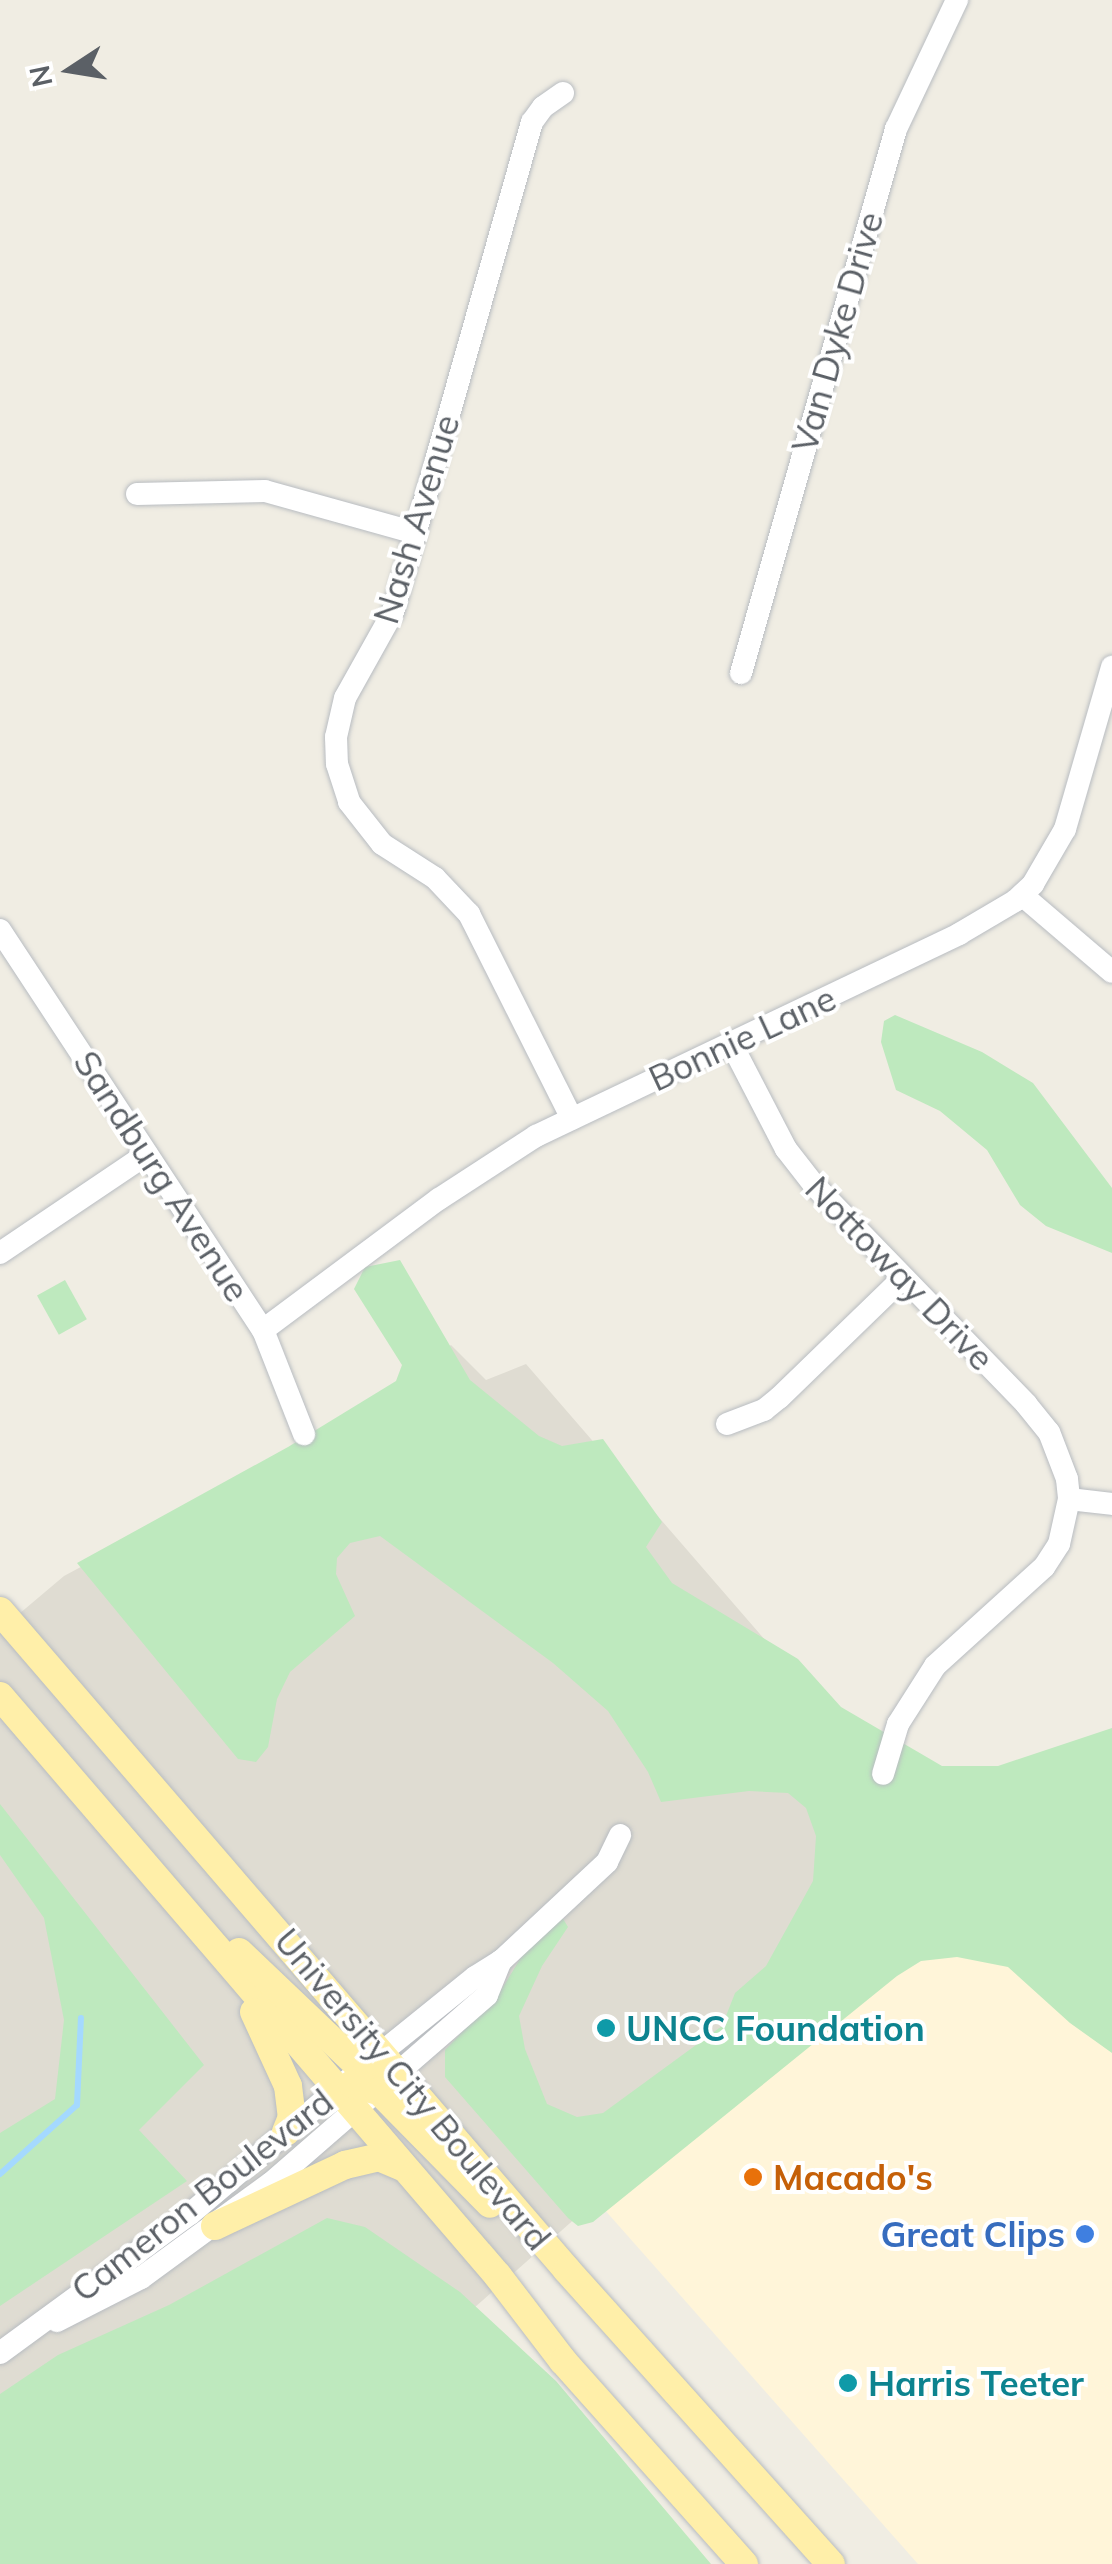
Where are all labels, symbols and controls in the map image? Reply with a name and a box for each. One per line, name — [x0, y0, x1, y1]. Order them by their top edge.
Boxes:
north arrow — [20, 20, 120, 120]
text: N — [21, 62, 59, 90]
street label: Van Dyke Drive — [783, 207, 891, 457]
street label: Nash Avenue — [364, 410, 468, 628]
street label: Bonnie Lane — [642, 977, 842, 1099]
street label: Sandburg Avenue — [65, 1043, 259, 1309]
street label: Nottoway Drive — [797, 1168, 1003, 1378]
street label: University City Boulevard — [266, 1920, 560, 2258]
place label: UNCC Foundation — [626, 2007, 925, 2049]
marker: UNCC Foundation — [595, 2017, 617, 2039]
street label: Cameron Boulevard — [63, 2080, 341, 2310]
place label: Macado's — [773, 2156, 933, 2198]
marker: Macado's — [742, 2166, 764, 2188]
place label: Great Clips — [880, 2213, 1065, 2255]
marker: Great Clips — [1074, 2223, 1096, 2245]
place label: Harris Teeter — [868, 2362, 1084, 2404]
marker: Harris Teeter — [837, 2372, 859, 2394]

